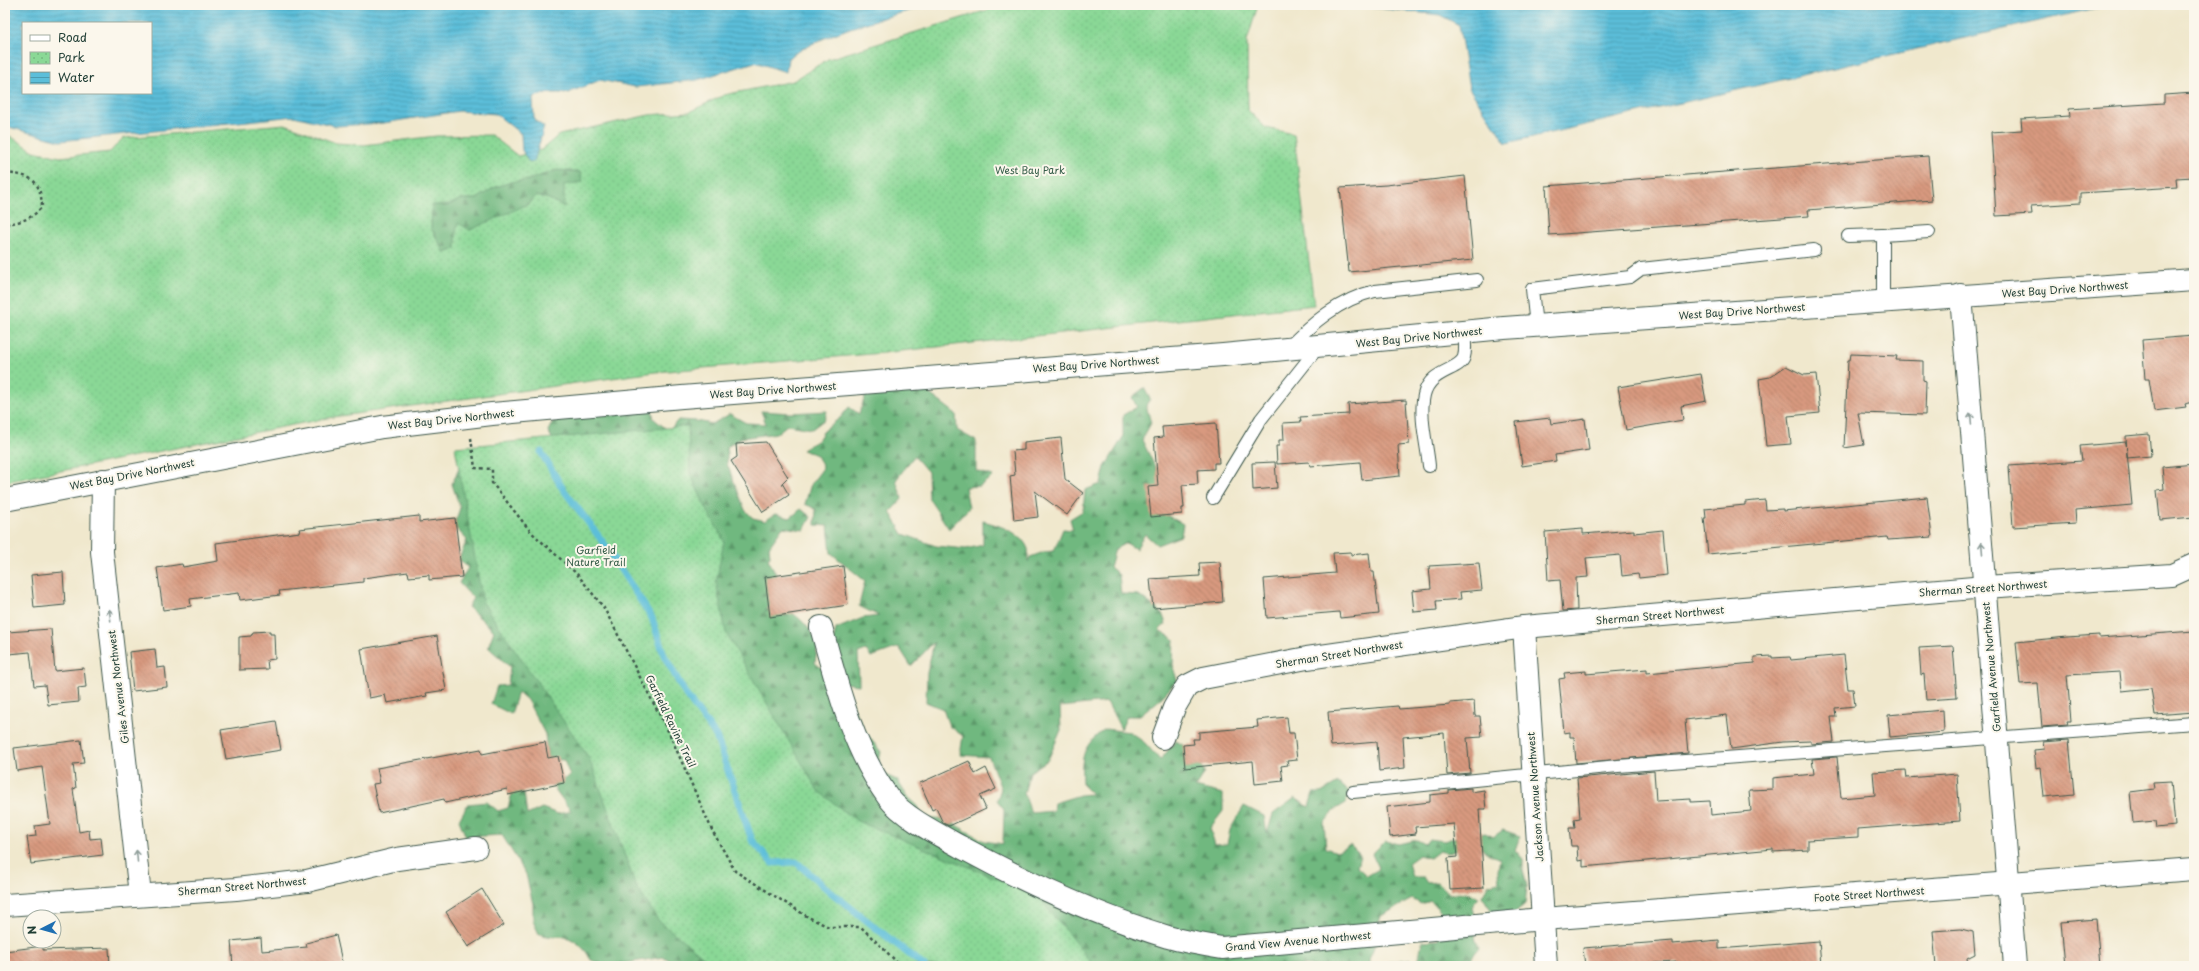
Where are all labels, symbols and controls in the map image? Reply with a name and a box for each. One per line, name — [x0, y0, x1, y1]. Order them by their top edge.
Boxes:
legend — [22, 22, 152, 94]
text: Road — [58, 28, 87, 46]
text: Park — [58, 48, 85, 66]
text: Water — [58, 68, 95, 86]
park label: West Bay Park — [995, 162, 1065, 177]
street label: West Bay Drive Northwest — [2001, 277, 2129, 300]
street label: West Bay Drive Northwest — [1678, 299, 1806, 322]
street label: West Bay Drive Northwest — [1355, 322, 1483, 351]
street label: West Bay Drive Northwest — [1032, 352, 1160, 375]
street label: West Bay Drive Northwest — [709, 378, 837, 401]
street label: West Bay Drive Northwest — [387, 404, 515, 433]
one-way arrow — [1968, 413, 1975, 426]
street label: West Bay Drive Northwest — [68, 454, 196, 493]
park label: Garfield Nature Trail — [566, 542, 626, 569]
one-way arrow — [1978, 542, 1985, 555]
street label: Sherman Street Northwest — [1918, 576, 2048, 599]
street label: Sherman Street Northwest — [1595, 601, 1725, 628]
street label: Garfield Avenue Northwest — [1977, 602, 2004, 733]
one-way arrow — [106, 609, 114, 622]
street label: Giles Avenue Northwest — [103, 629, 132, 745]
street label: Sherman Street Northwest — [1274, 636, 1404, 671]
street label: Garfield Ravine Trail — [643, 672, 700, 770]
street label: Jackson Avenue Northwest — [1522, 732, 1547, 862]
one-way arrow — [133, 850, 141, 863]
street label: Sherman Street Northwest — [177, 872, 307, 899]
street label: Foote Street Northwest — [1813, 882, 1925, 905]
north arrow — [22, 909, 62, 949]
text: N — [23, 925, 40, 935]
street label: Grand View Avenue Northwest — [1224, 927, 1371, 954]

